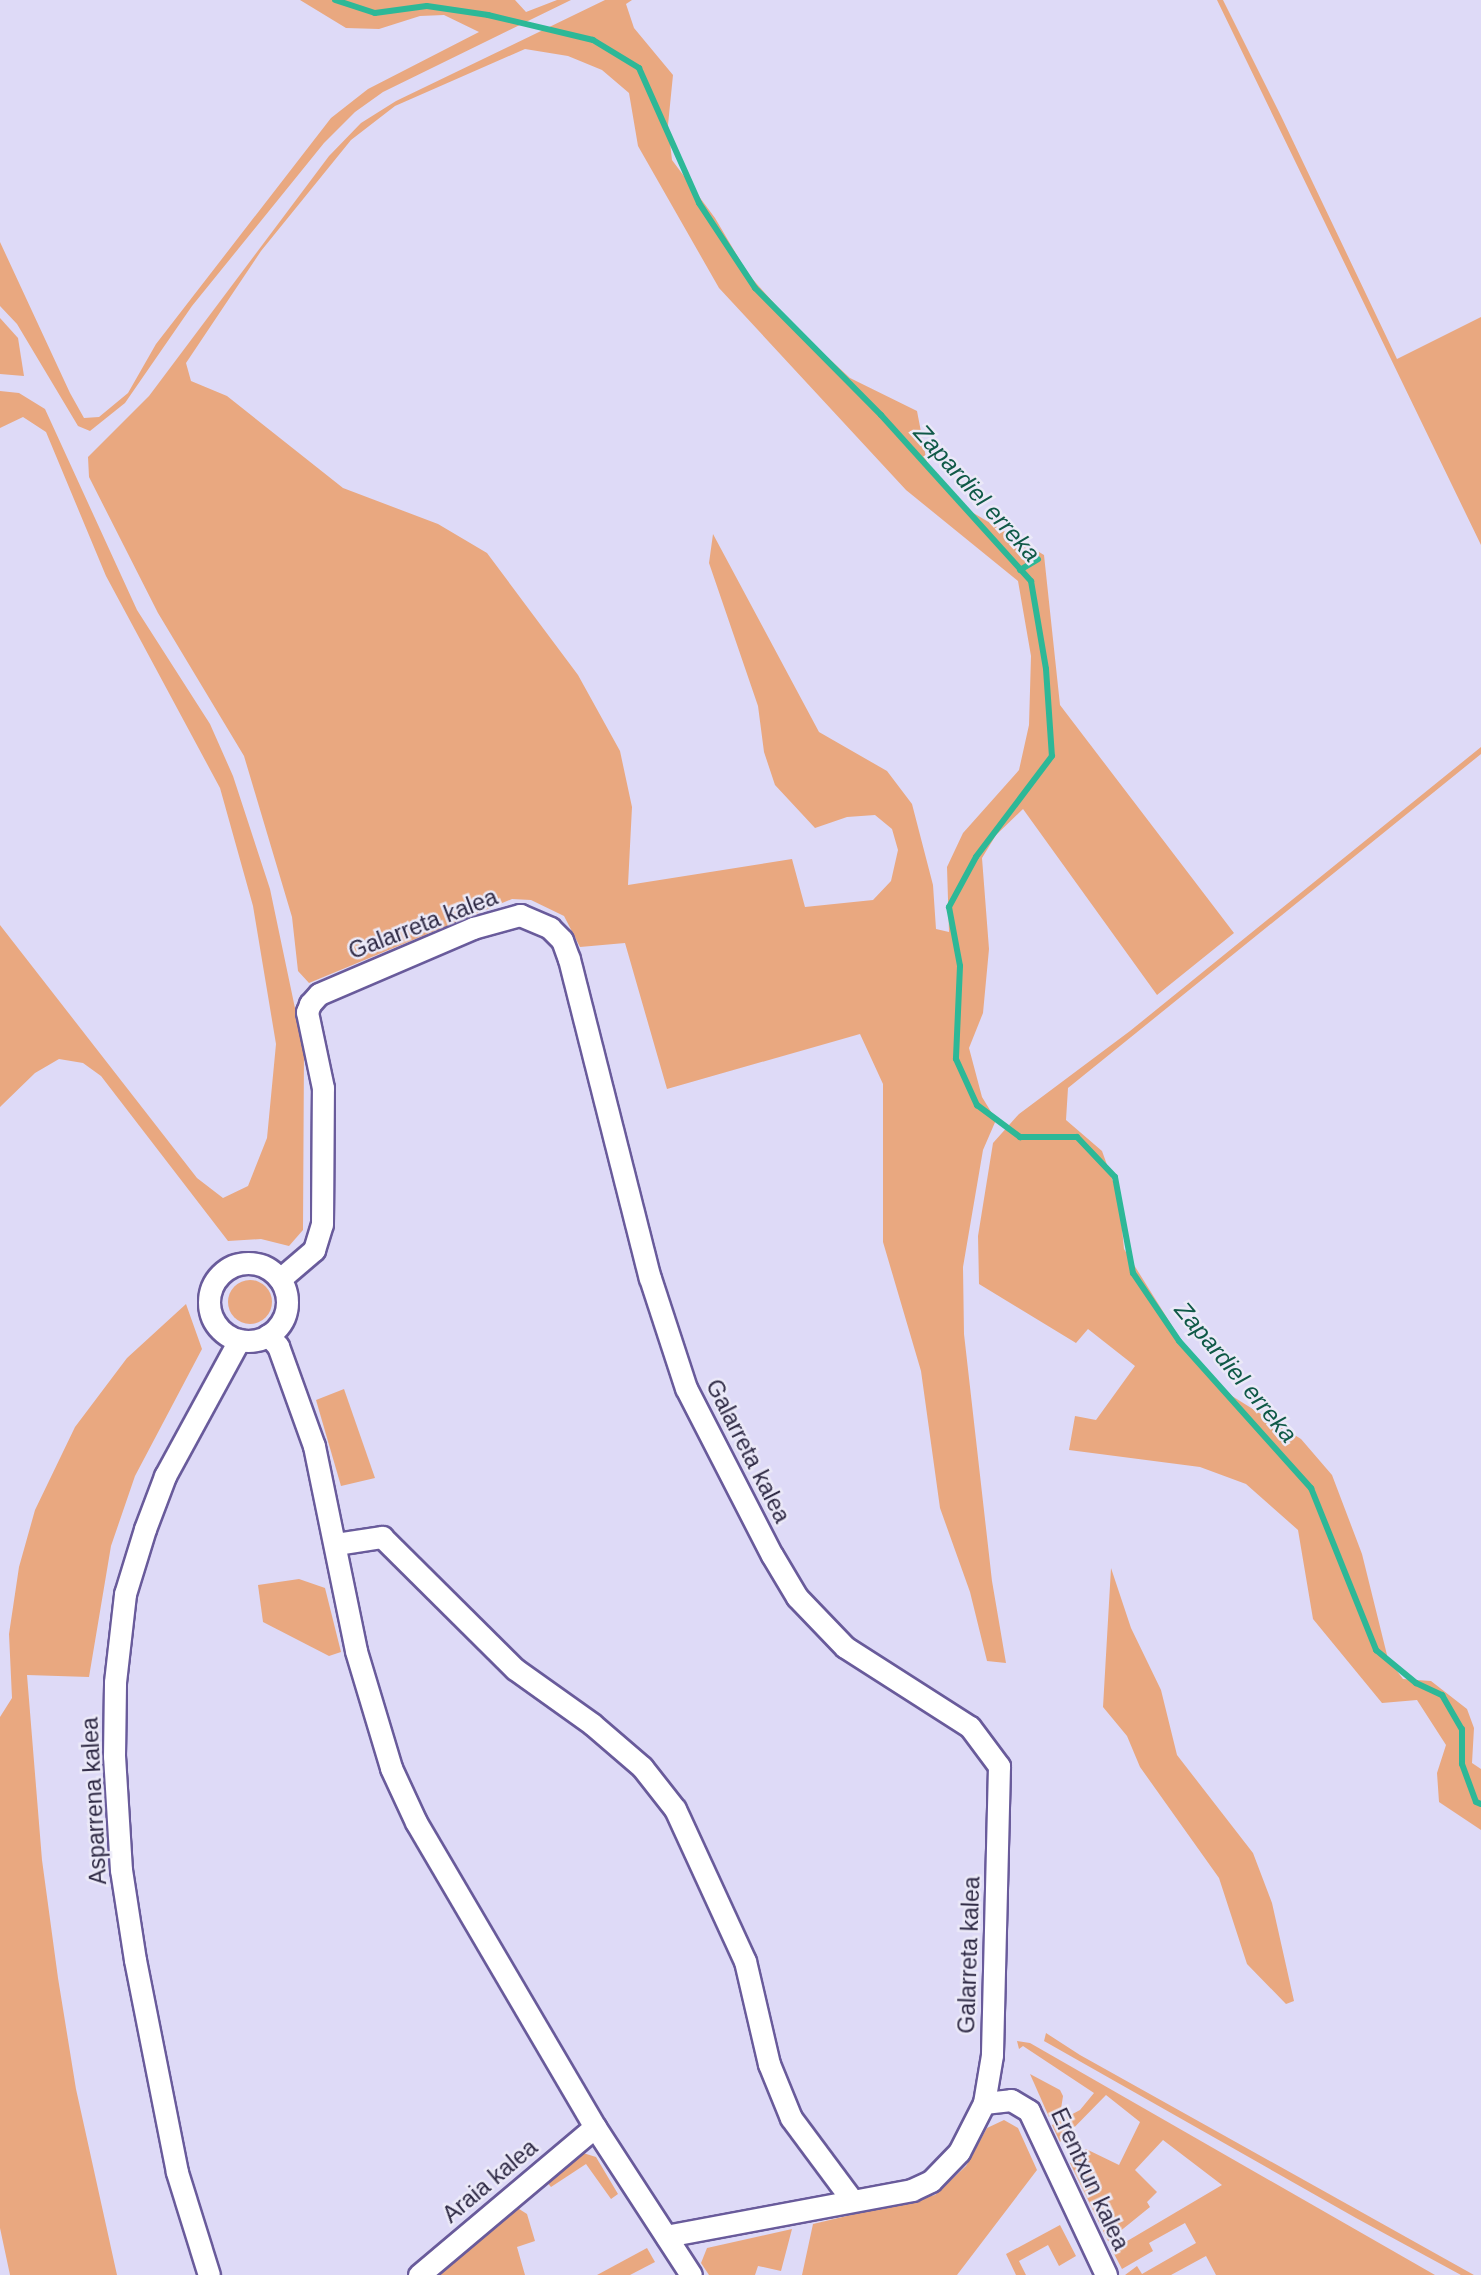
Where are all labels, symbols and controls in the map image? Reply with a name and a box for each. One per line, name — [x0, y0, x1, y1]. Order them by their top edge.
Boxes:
water label: Zapardiel erreka — [908, 418, 1046, 568]
street label: Galarreta kalea — [345, 883, 501, 965]
water label: Zapardiel erreka — [1169, 1296, 1303, 1448]
street label: Galarreta kalea — [700, 1375, 796, 1527]
street label: Asparrena kalea — [76, 1717, 112, 1885]
street label: Galarreta kalea — [952, 1876, 986, 2034]
street label: Erentxun kalea — [1045, 2104, 1135, 2254]
street label: Araia kalea — [437, 2133, 543, 2229]

